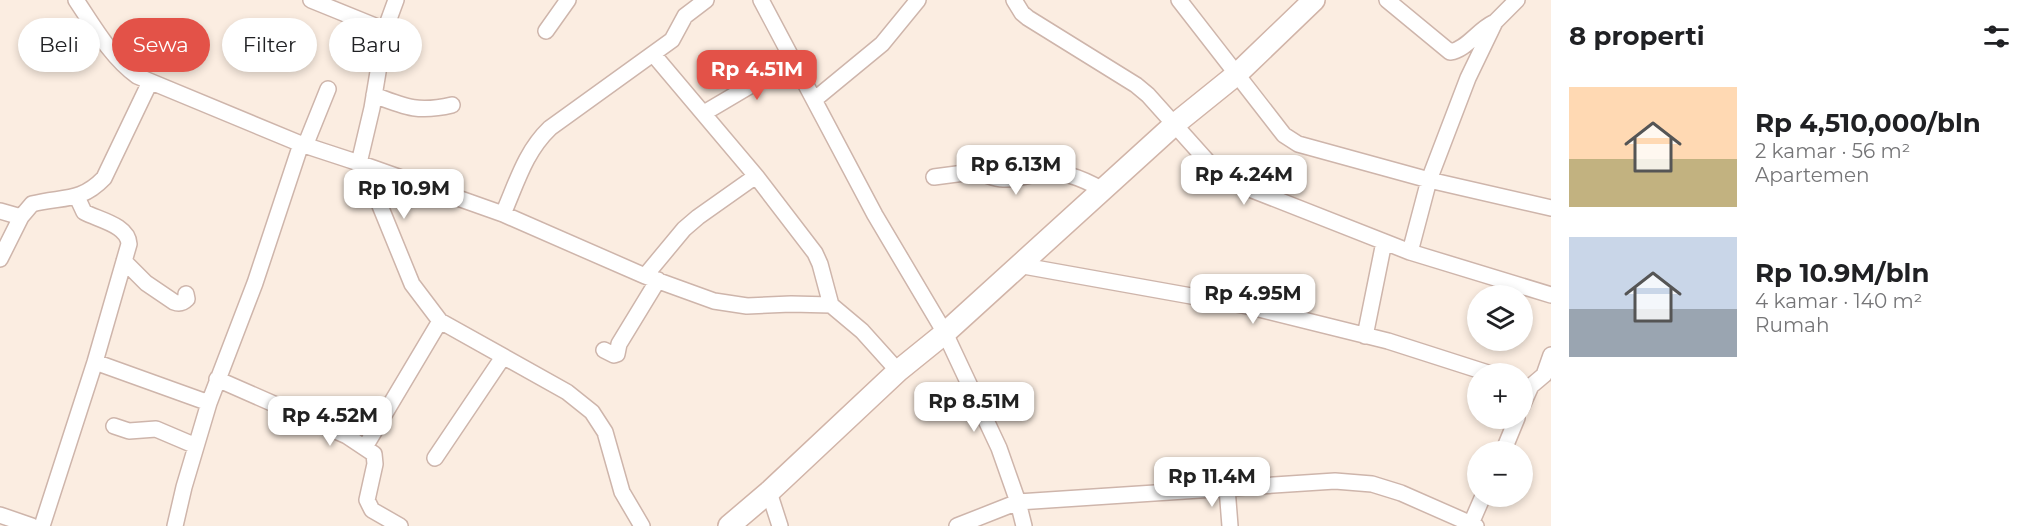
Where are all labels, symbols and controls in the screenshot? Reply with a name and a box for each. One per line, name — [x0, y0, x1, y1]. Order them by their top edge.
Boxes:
chip: Beli — [18, 18, 100, 72]
chip: Sewa — [112, 18, 210, 72]
chip: Filter — [222, 18, 317, 72]
chip: Baru — [329, 18, 422, 72]
text: 8 properti — [1569, 20, 1705, 52]
icon: filters — [1980, 20, 2013, 53]
pin: Rp 4.51M — [695, 50, 819, 101]
text: Rp 4.51M — [711, 57, 803, 81]
text: Rp 4,510,000/bln — [1755, 107, 1981, 139]
icon: home — [1617, 111, 1689, 183]
text: 2 kamar · 56 m² — [1755, 139, 1910, 163]
pin: Rp 6.13M — [954, 145, 1078, 196]
text: Rp 6.13M — [971, 152, 1061, 176]
pin: Rp 4.24M — [1182, 155, 1306, 206]
text: Rp 4.24M — [1195, 162, 1293, 186]
text: Apartemen — [1755, 163, 1870, 187]
pin: Rp 10.9M — [342, 169, 466, 220]
text: Rp 10.9M — [358, 176, 450, 200]
text: Rp 10.9M/bln — [1755, 257, 1929, 289]
icon: home — [1617, 261, 1689, 333]
pin: Rp 4.95M — [1191, 274, 1315, 325]
text: Rp 4.95M — [1204, 281, 1302, 305]
map controls — [1467, 285, 1533, 507]
button: layers — [1467, 285, 1533, 351]
text: 4 kamar · 140 m² — [1755, 289, 1922, 313]
text: Rumah — [1755, 313, 1829, 337]
button: + — [1467, 363, 1533, 429]
pin: Rp 8.51M — [912, 382, 1036, 433]
text: Rp 8.51M — [928, 389, 1020, 413]
pin: Rp 4.52M — [268, 396, 392, 447]
text: Rp 4.52M — [282, 403, 378, 427]
button: − — [1467, 441, 1533, 507]
pin: Rp 11.4M — [1150, 457, 1274, 508]
text: Rp 11.4M — [1168, 464, 1256, 488]

